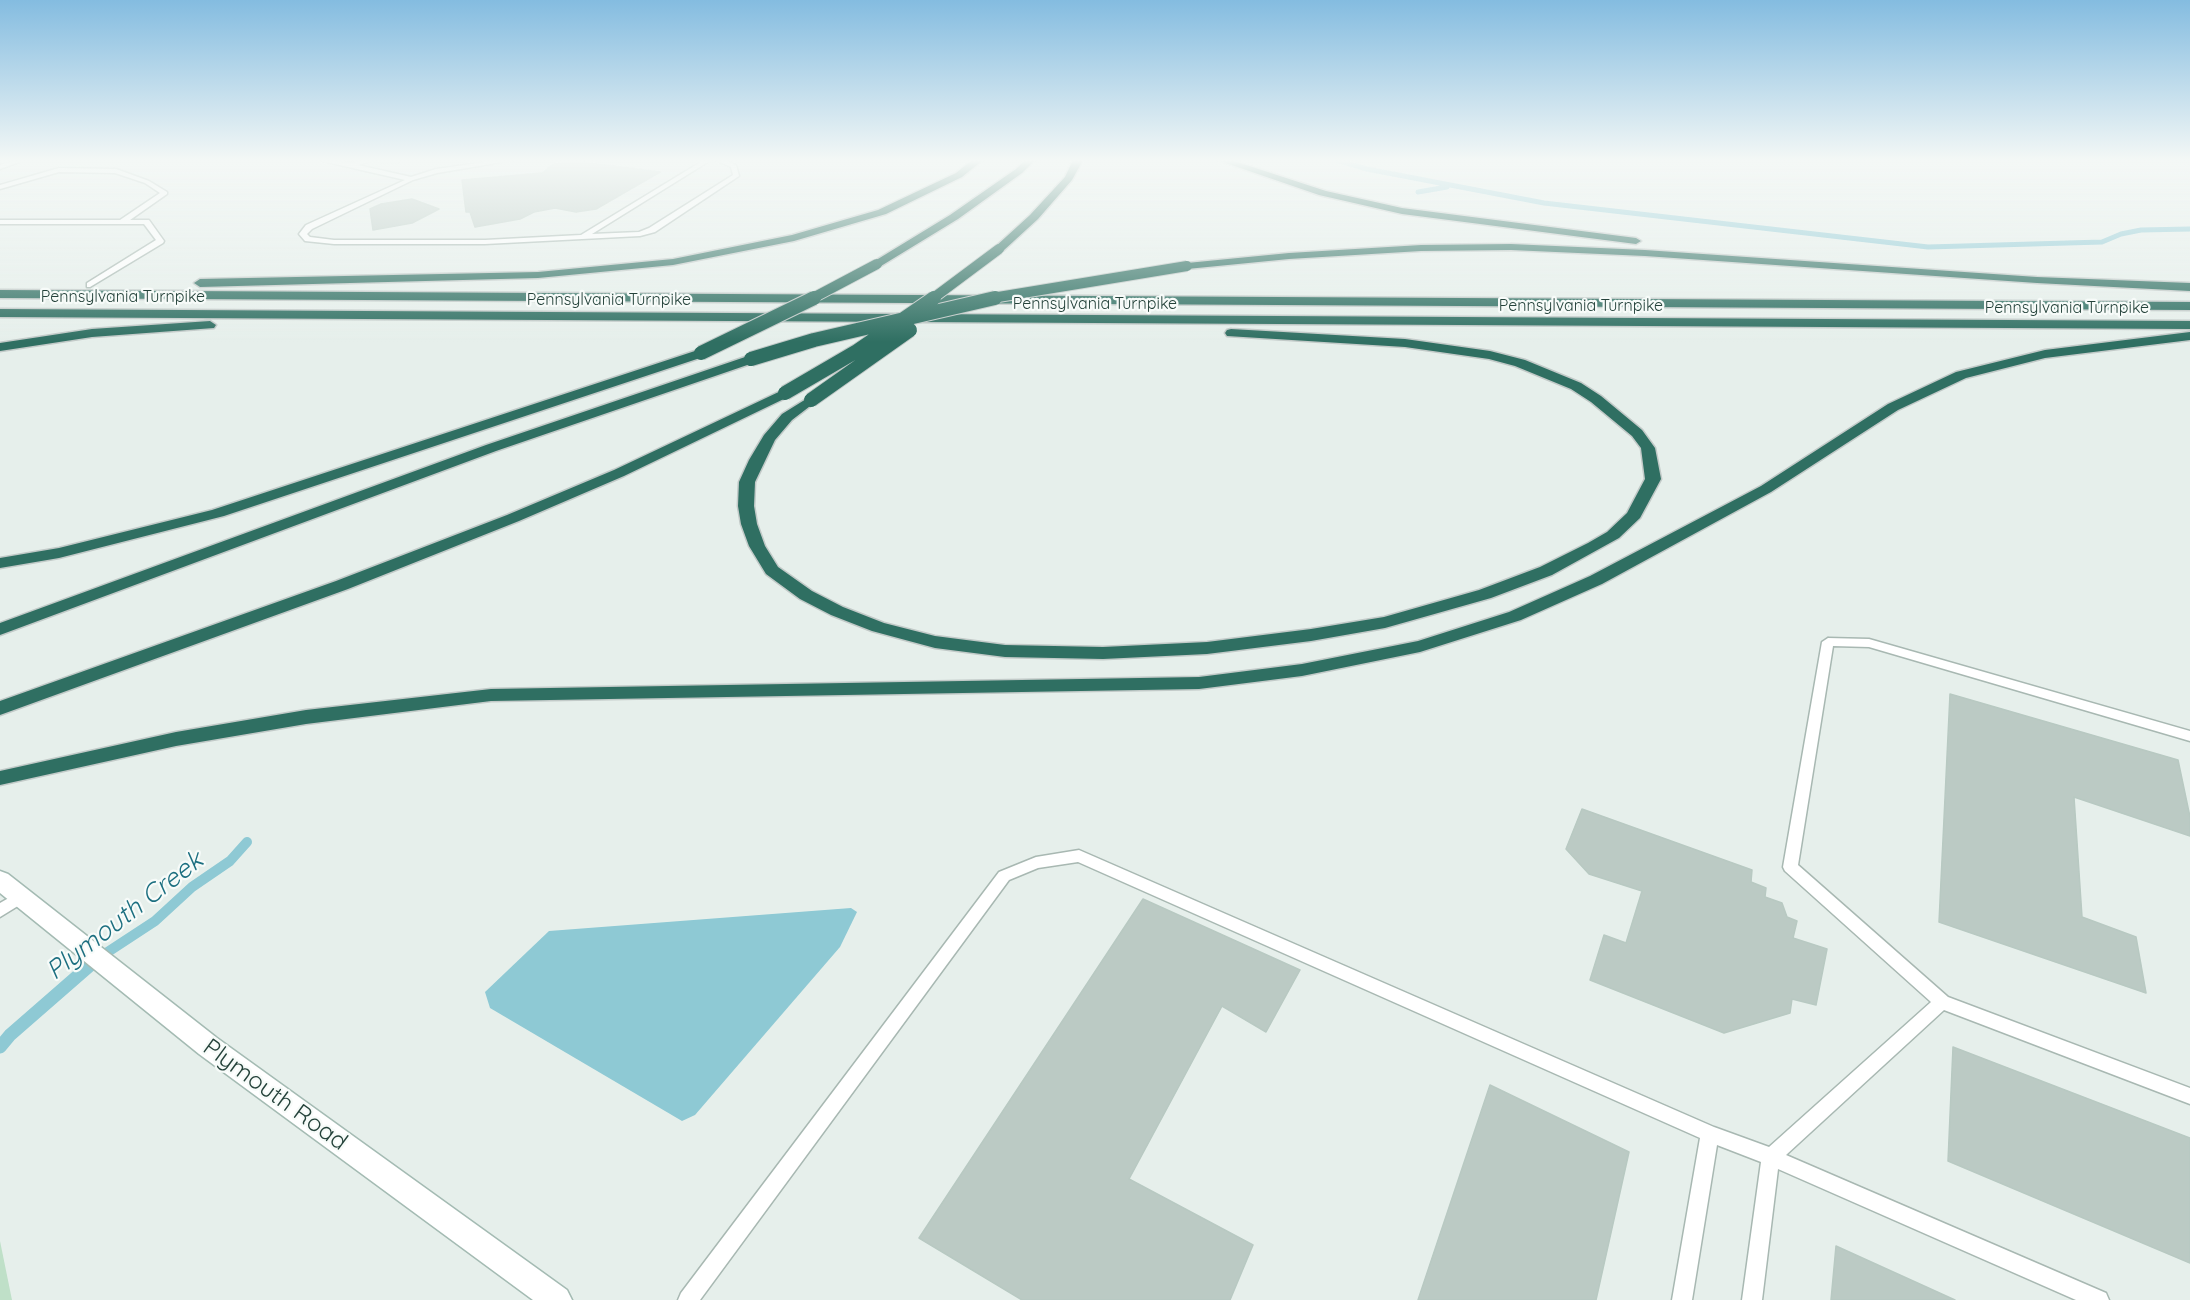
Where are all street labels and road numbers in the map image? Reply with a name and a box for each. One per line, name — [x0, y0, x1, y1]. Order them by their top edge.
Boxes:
street label: Pennsylvania Turnpike — [41, 287, 205, 307]
street label: Pennsylvania Turnpike — [527, 290, 691, 310]
street label: Pennsylvania Turnpike — [1013, 294, 1177, 314]
street label: Pennsylvania Turnpike — [1499, 296, 1663, 316]
street label: Pennsylvania Turnpike — [1985, 298, 2149, 318]
street label: Plymouth Road — [197, 1033, 353, 1157]

